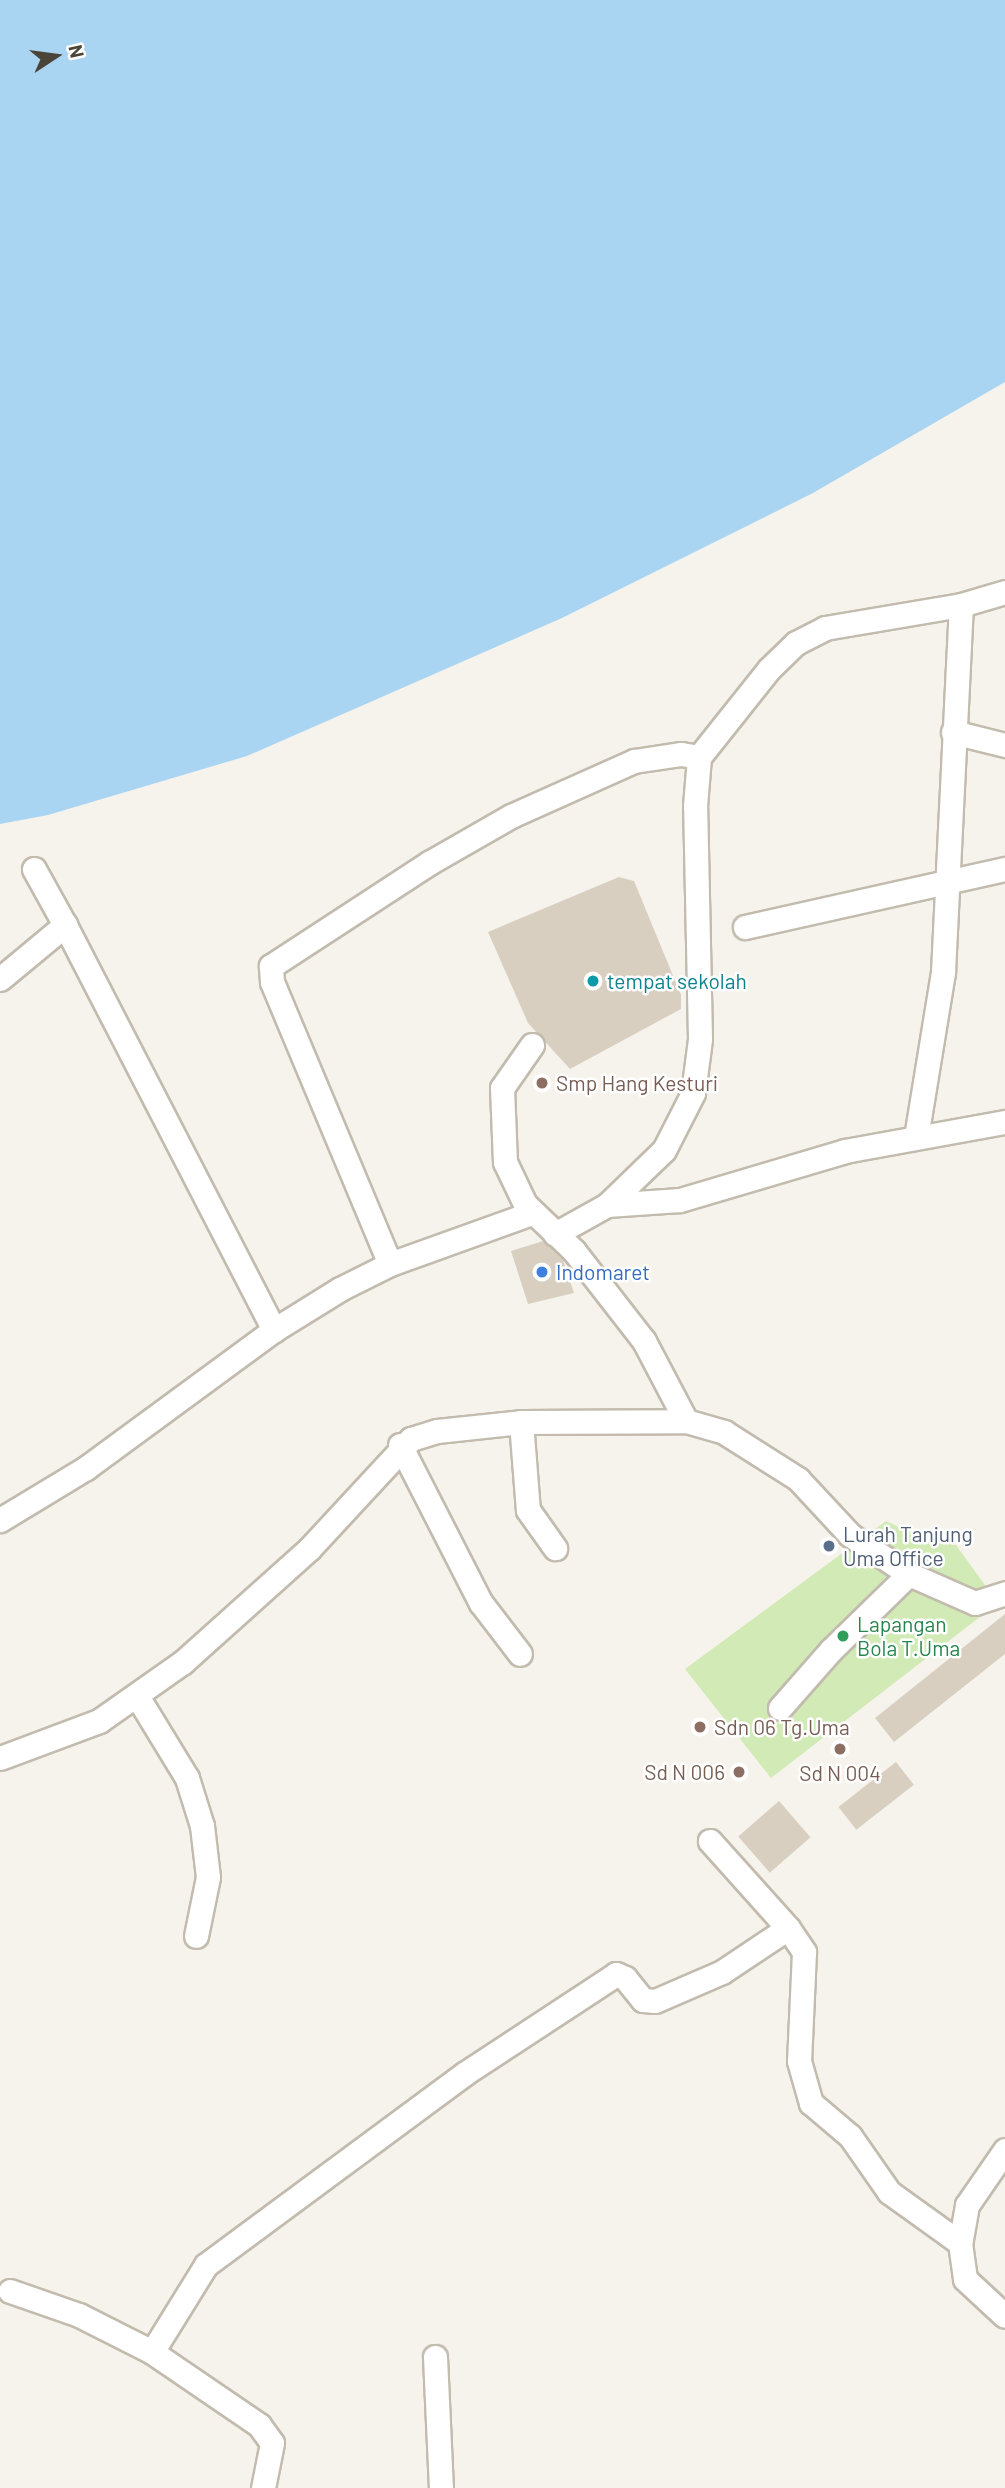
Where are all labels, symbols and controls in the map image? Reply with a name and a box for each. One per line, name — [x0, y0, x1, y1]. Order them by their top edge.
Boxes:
north arrow — [21, 21, 91, 91]
text: N — [64, 42, 90, 60]
place label: tempat sekolah — [607, 968, 747, 994]
marker: tempat sekolah — [585, 973, 601, 989]
place label: Smp Hang Kesturi — [556, 1070, 718, 1096]
marker: Smp Hang Kesturi — [534, 1075, 550, 1091]
place label: Indomaret — [556, 1259, 650, 1285]
marker: Indomaret — [534, 1264, 550, 1280]
place label: Lurah Tanjung Uma Office — [843, 1521, 973, 1571]
marker: Lurah Tanjung Uma Office — [821, 1538, 837, 1554]
place label: Lapangan Bola T.Uma — [857, 1611, 960, 1661]
marker: Lapangan Bola T.Uma — [835, 1628, 851, 1644]
place label: Sdn 06 Tg.Uma — [714, 1714, 850, 1740]
marker: Sdn 06 Tg.Uma — [692, 1719, 708, 1735]
marker: Sd N 004 — [832, 1741, 848, 1757]
place label: Sd N 006 — [644, 1759, 725, 1785]
place label: Sd N 004 — [799, 1760, 881, 1786]
marker: Sd N 006 — [731, 1764, 747, 1780]

